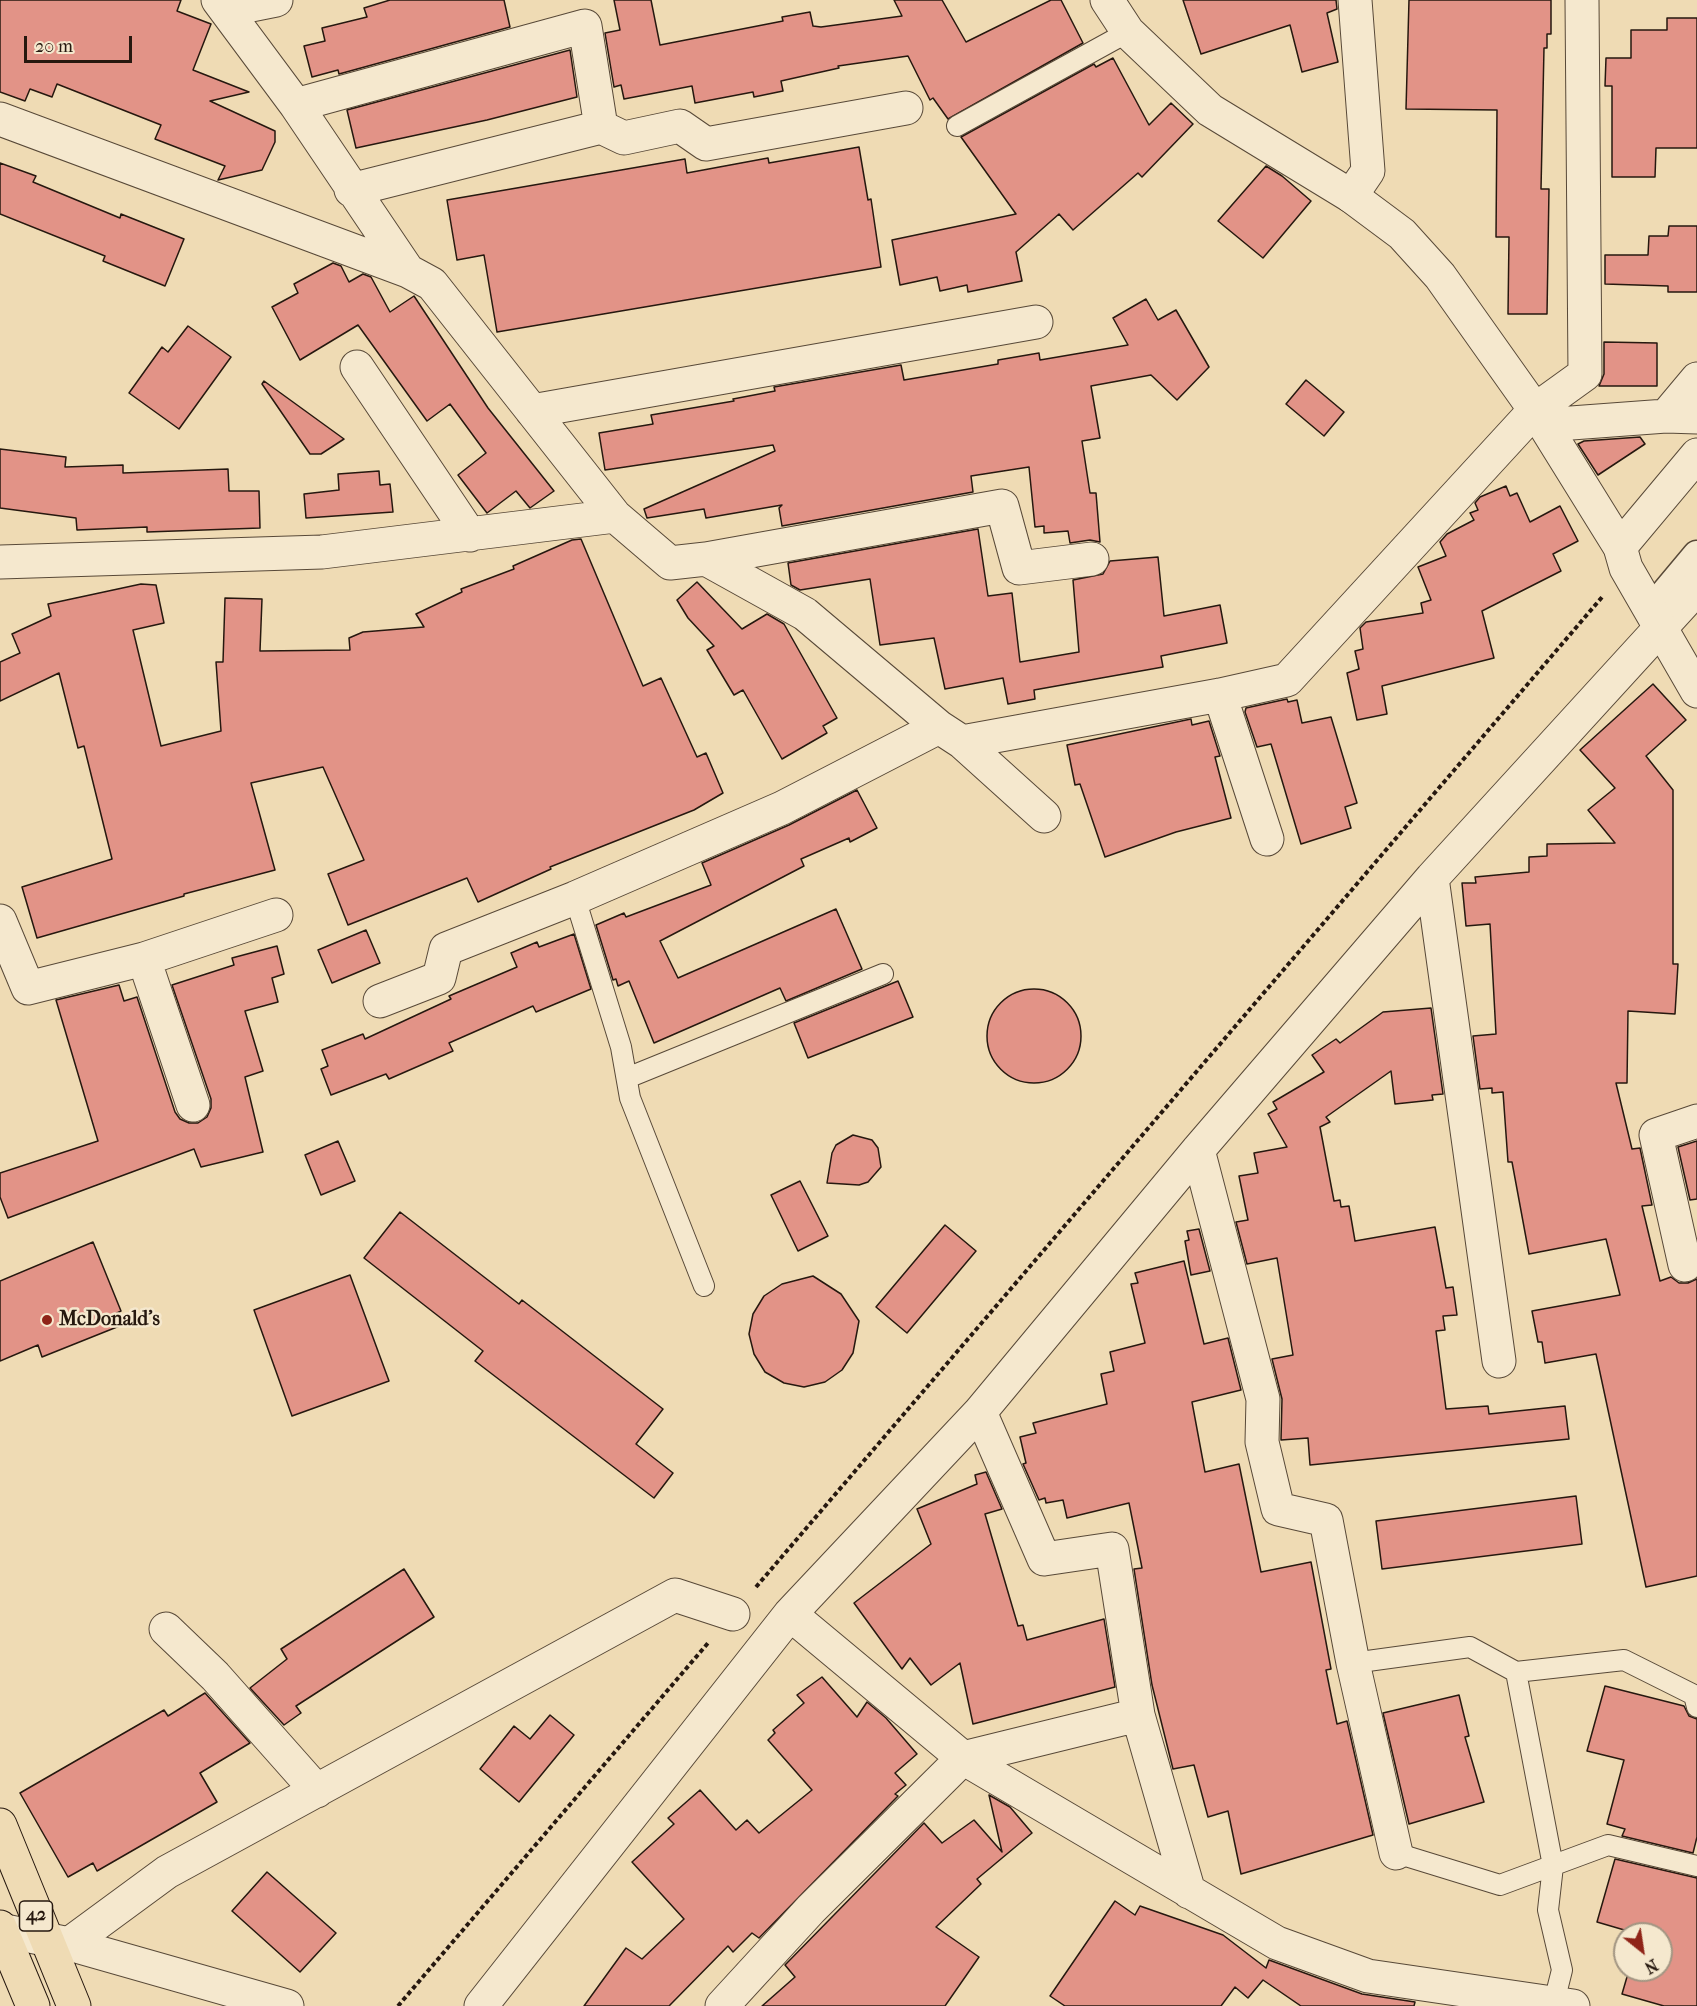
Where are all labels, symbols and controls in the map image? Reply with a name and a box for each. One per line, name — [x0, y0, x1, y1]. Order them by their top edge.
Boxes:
scale bar — [27, 24, 135, 62]
text: 20 m — [35, 36, 73, 57]
place label: McDonald's — [59, 1308, 160, 1332]
marker: McDonald's — [40, 1313, 54, 1327]
road number: 42 — [20, 1901, 52, 1931]
north arrow — [1613, 1922, 1673, 1982]
text: N — [1641, 1955, 1661, 1978]

